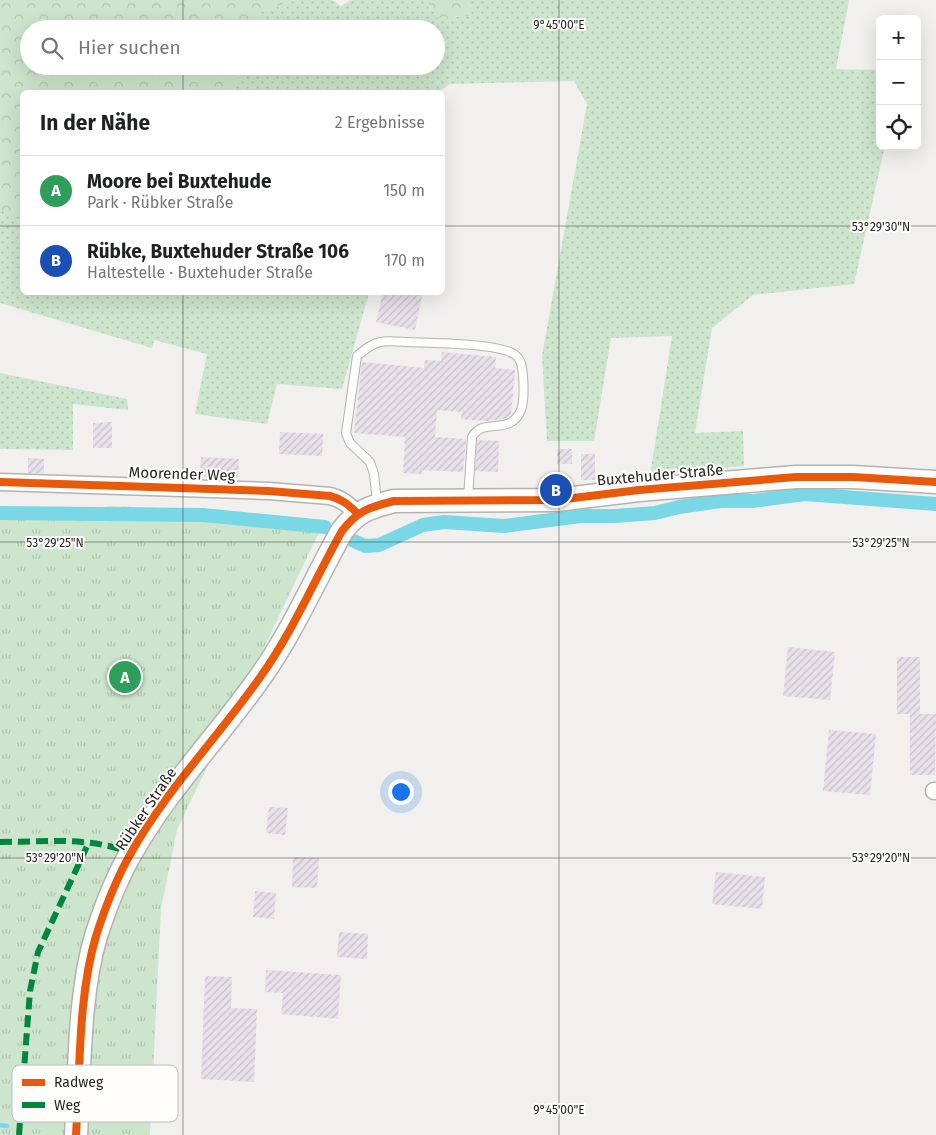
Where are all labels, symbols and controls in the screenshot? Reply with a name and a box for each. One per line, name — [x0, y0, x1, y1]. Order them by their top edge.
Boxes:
map controls — [876, 15, 921, 150]
button: + — [876, 15, 921, 60]
text: 9°45'00"E — [533, 18, 585, 32]
search box — [20, 20, 445, 75]
icon: search — [38, 34, 66, 62]
text: Hier suchen — [78, 36, 181, 59]
button: − — [876, 60, 921, 105]
button: locate — [876, 105, 921, 150]
text: In der Nähe — [40, 110, 150, 136]
text: 2 Ergebnisse — [335, 113, 425, 132]
text: Moore bei Buxtehude — [87, 170, 271, 193]
text: A — [51, 181, 61, 200]
text: 150 m — [383, 181, 425, 200]
text: Park · Rübker Straße — [87, 193, 234, 212]
text: 53°29'30"N — [852, 220, 910, 234]
text: Rübke, Buxtehuder Straße 106 — [87, 240, 349, 263]
text: B — [51, 251, 61, 270]
text: 170 m — [384, 251, 425, 270]
text: Haltestelle · Buxtehuder Straße — [87, 263, 313, 282]
street label: Buxtehuder Straße — [596, 460, 724, 490]
street label: Moorender Weg — [128, 463, 236, 485]
pin: B — [540, 471, 572, 509]
text: 53°29'25"N — [26, 536, 84, 550]
text: 53°29'25"N — [852, 536, 910, 550]
pin: A — [109, 658, 141, 696]
street label: Rübker Straße — [112, 764, 180, 854]
your location — [388, 779, 414, 805]
text: 53°29'20"N — [26, 851, 84, 865]
text: 53°29'20"N — [852, 851, 910, 865]
legend — [12, 1065, 178, 1122]
text: Radweg — [54, 1074, 104, 1091]
text: Weg — [54, 1097, 81, 1114]
text: 9°45'00"E — [533, 1103, 585, 1117]

